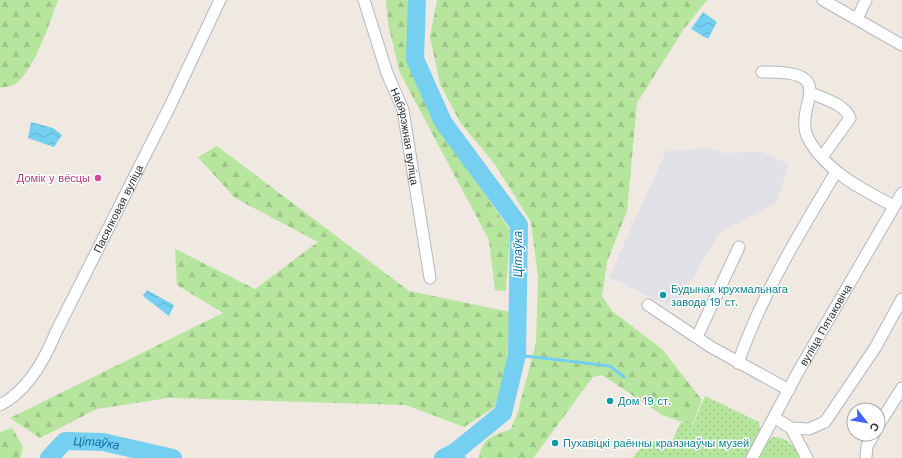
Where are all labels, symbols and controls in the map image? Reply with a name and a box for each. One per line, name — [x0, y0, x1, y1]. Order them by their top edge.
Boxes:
street label: Набярэжная вуліца — [387, 86, 421, 187]
street label: Пасялковая вуліца — [91, 162, 147, 255]
place label: Домік у вёсцы — [17, 172, 90, 185]
marker: Домік у вёсцы — [93, 173, 103, 183]
water label: Цітаўка — [511, 231, 525, 277]
street label: вуліца Пятаковіча — [797, 281, 855, 368]
place label: Будынак крухмальнага завода 19 ст. — [671, 283, 789, 309]
marker: Будынак крухмальнага завода 19 ст. — [658, 290, 668, 300]
place label: Дом 19 ст. — [618, 395, 671, 408]
marker: Дом 19 ст. — [605, 396, 615, 406]
north arrow — [846, 402, 886, 442]
text: С — [866, 420, 882, 434]
water label: Цітаўка — [73, 434, 121, 453]
place label: Пухавіцкі раённы краязнаўчы музей — [563, 437, 749, 450]
marker: Пухавіцкі раённы краязнаўчы музей — [550, 438, 560, 448]

